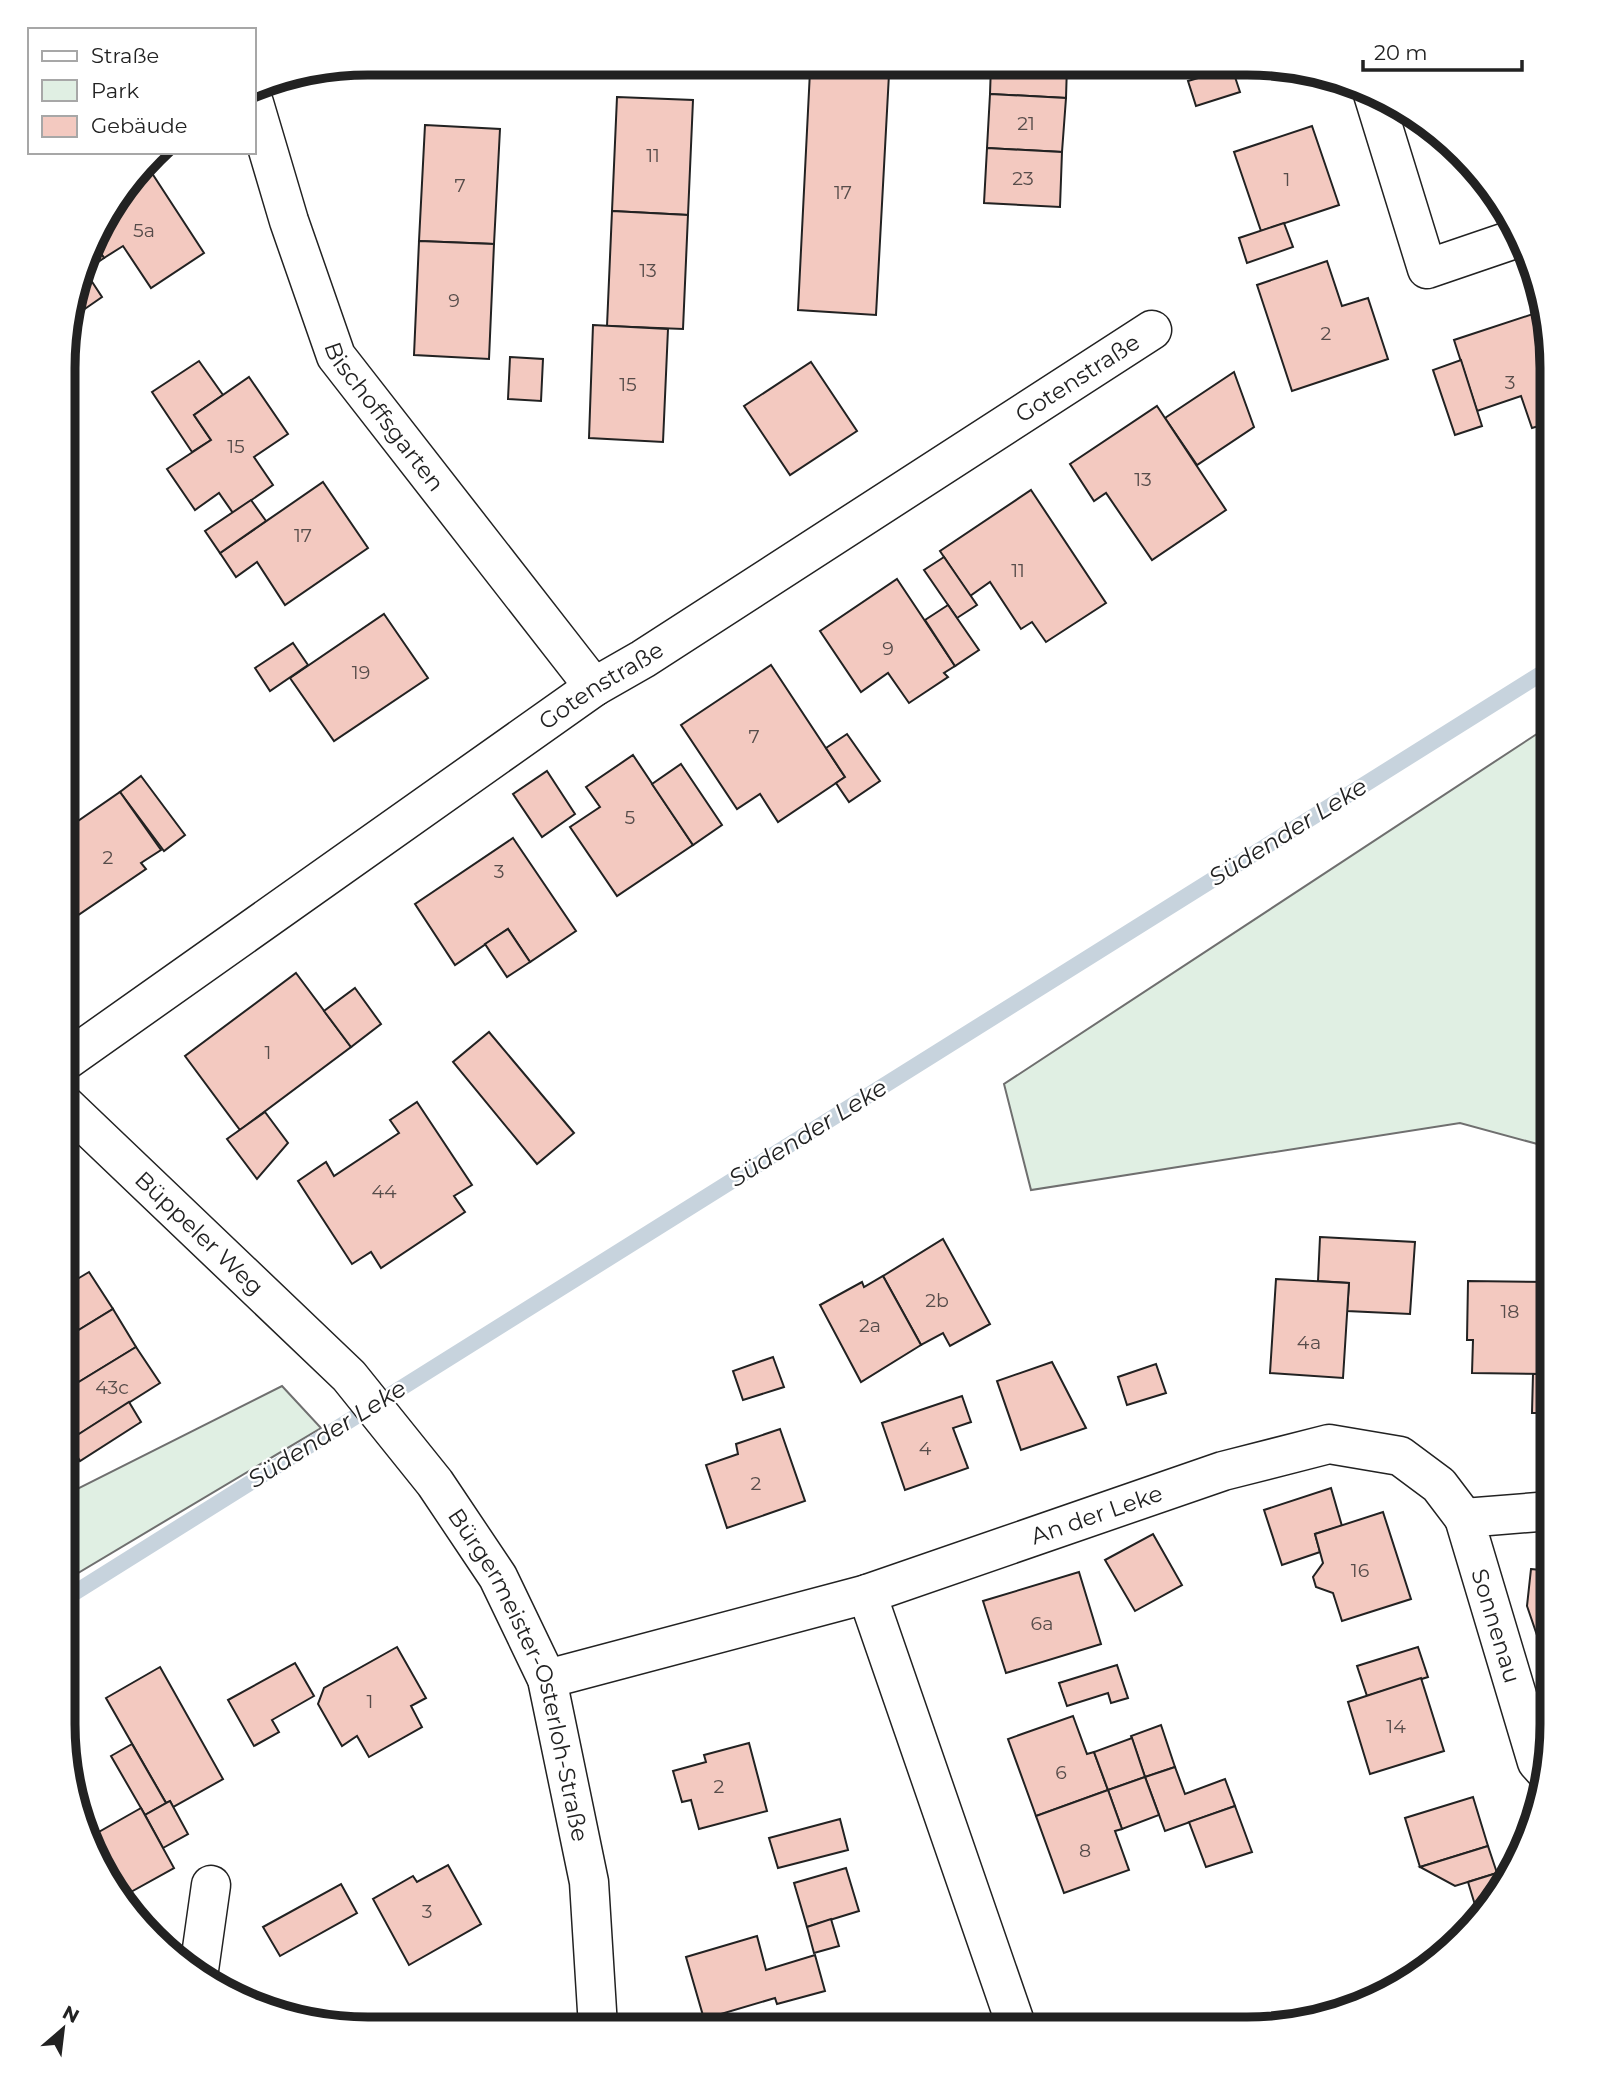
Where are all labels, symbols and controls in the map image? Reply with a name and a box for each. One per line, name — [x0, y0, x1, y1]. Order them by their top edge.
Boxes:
legend — [28, 28, 256, 154]
scale bar — [1363, 28, 1522, 72]
text: 20 m — [1374, 40, 1428, 65]
text: Straße — [91, 43, 159, 68]
text: Park — [91, 78, 139, 103]
house number: 21 — [1017, 112, 1035, 135]
text: Gebäude — [91, 113, 188, 138]
house number: 11 — [646, 144, 660, 167]
house number: 23 — [1012, 167, 1034, 190]
house number: 1 — [1284, 168, 1290, 191]
house number: 7 — [454, 174, 466, 197]
house number: 17 — [834, 181, 852, 204]
house number: 5a — [133, 219, 155, 242]
house number: 13 — [639, 259, 657, 282]
house number: 9 — [448, 289, 460, 312]
house number: 2 — [1321, 322, 1332, 345]
street label: Gotenstraße — [1010, 328, 1145, 429]
street label: Bischoffsgarten — [318, 338, 450, 497]
house number: 3 — [1505, 371, 1515, 394]
house number: 15 — [619, 373, 637, 396]
house number: 15 — [227, 435, 245, 458]
house number: 13 — [1134, 468, 1152, 491]
house number: 17 — [294, 524, 312, 547]
house number: 11 — [1011, 559, 1025, 582]
street label: Gotenstraße — [533, 636, 669, 736]
house number: 9 — [882, 637, 894, 660]
house number: 19 — [352, 661, 370, 684]
house number: 7 — [748, 725, 760, 748]
water label: Südender Leke — [1203, 771, 1372, 892]
house number: 5 — [625, 806, 636, 829]
house number: 2 — [103, 846, 114, 869]
house number: 3 — [494, 860, 504, 883]
house number: 1 — [265, 1041, 271, 1064]
water label: Südender Leke — [723, 1072, 892, 1193]
street label: Büppeler Weg — [129, 1165, 269, 1301]
house number: 44 — [371, 1180, 397, 1203]
house number: 2b — [925, 1289, 949, 1312]
house number: 18 — [1501, 1300, 1519, 1323]
house number: 2a — [859, 1314, 881, 1337]
house number: 4a — [1297, 1331, 1321, 1354]
water label: Südender Leke — [242, 1373, 411, 1494]
house number: 43c — [95, 1376, 129, 1399]
house number: 4 — [919, 1437, 932, 1460]
house number: 2 — [751, 1472, 762, 1495]
street label: An der Leke — [1027, 1479, 1166, 1550]
street label: Bürgermeister-Osterloh-Straße — [442, 1503, 594, 1844]
house number: 16 — [1351, 1559, 1369, 1582]
street label: Sonnenau — [1465, 1565, 1527, 1687]
house number: 6a — [1031, 1612, 1053, 1635]
house number: 1 — [367, 1690, 373, 1713]
house number: 14 — [1386, 1715, 1406, 1738]
house number: 6 — [1055, 1761, 1067, 1784]
house number: 2 — [714, 1775, 725, 1798]
house number: 8 — [1079, 1839, 1091, 1862]
house number: 3 — [422, 1900, 432, 1923]
north arrow — [28, 1994, 98, 2064]
text: N — [59, 2001, 83, 2028]

